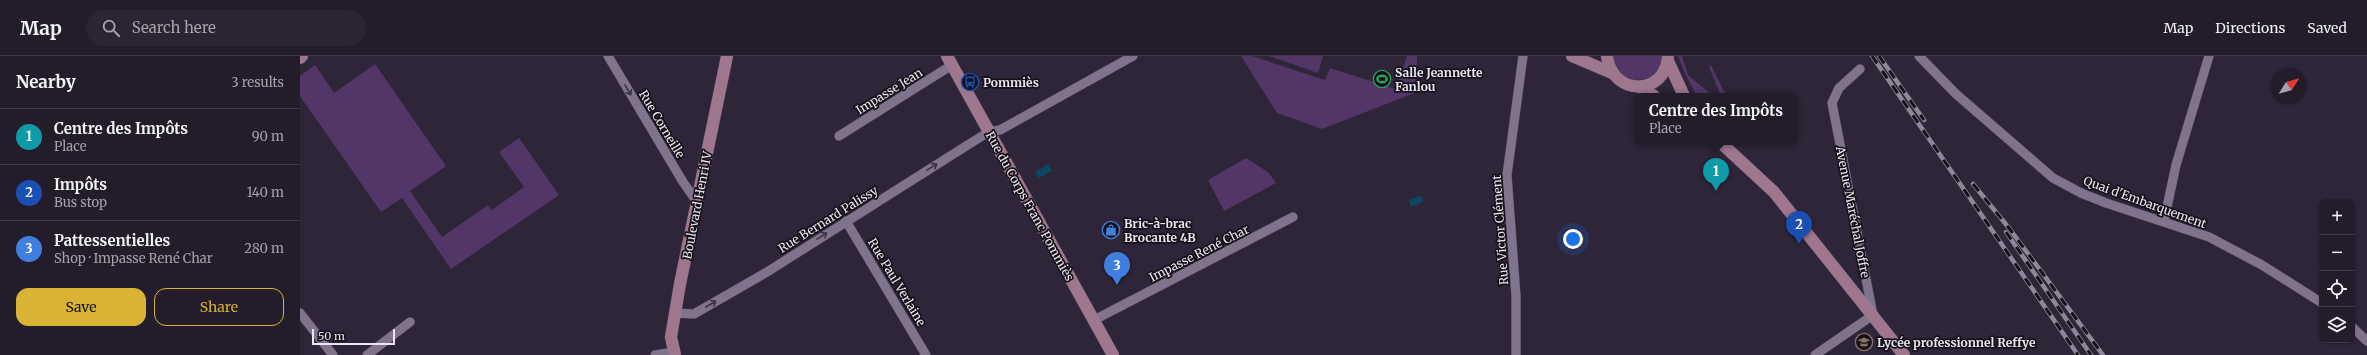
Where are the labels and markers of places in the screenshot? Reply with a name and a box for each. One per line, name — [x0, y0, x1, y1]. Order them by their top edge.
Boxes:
place label: Salle Jeannette Fanlou — [1395, 65, 1483, 94]
sports icon: Salle Jeannette Fanlou — [1372, 69, 1392, 89]
bus stop icon: Pommiès — [960, 72, 980, 92]
place label: Pommiès — [983, 75, 1039, 90]
pin: 1 — [1703, 158, 1729, 191]
pin: 2 — [1786, 211, 1812, 244]
place label: Bric-à-brac Brocante 4B — [1124, 216, 1196, 245]
shop icon: Bric-à-brac Brocante 4B — [1101, 220, 1121, 240]
pin: 3 — [1104, 252, 1130, 285]
school or university icon: Lycée professionnel Reffye — [1854, 332, 1874, 352]
place label: Lycée professionnel Reffye — [1877, 335, 2036, 350]

